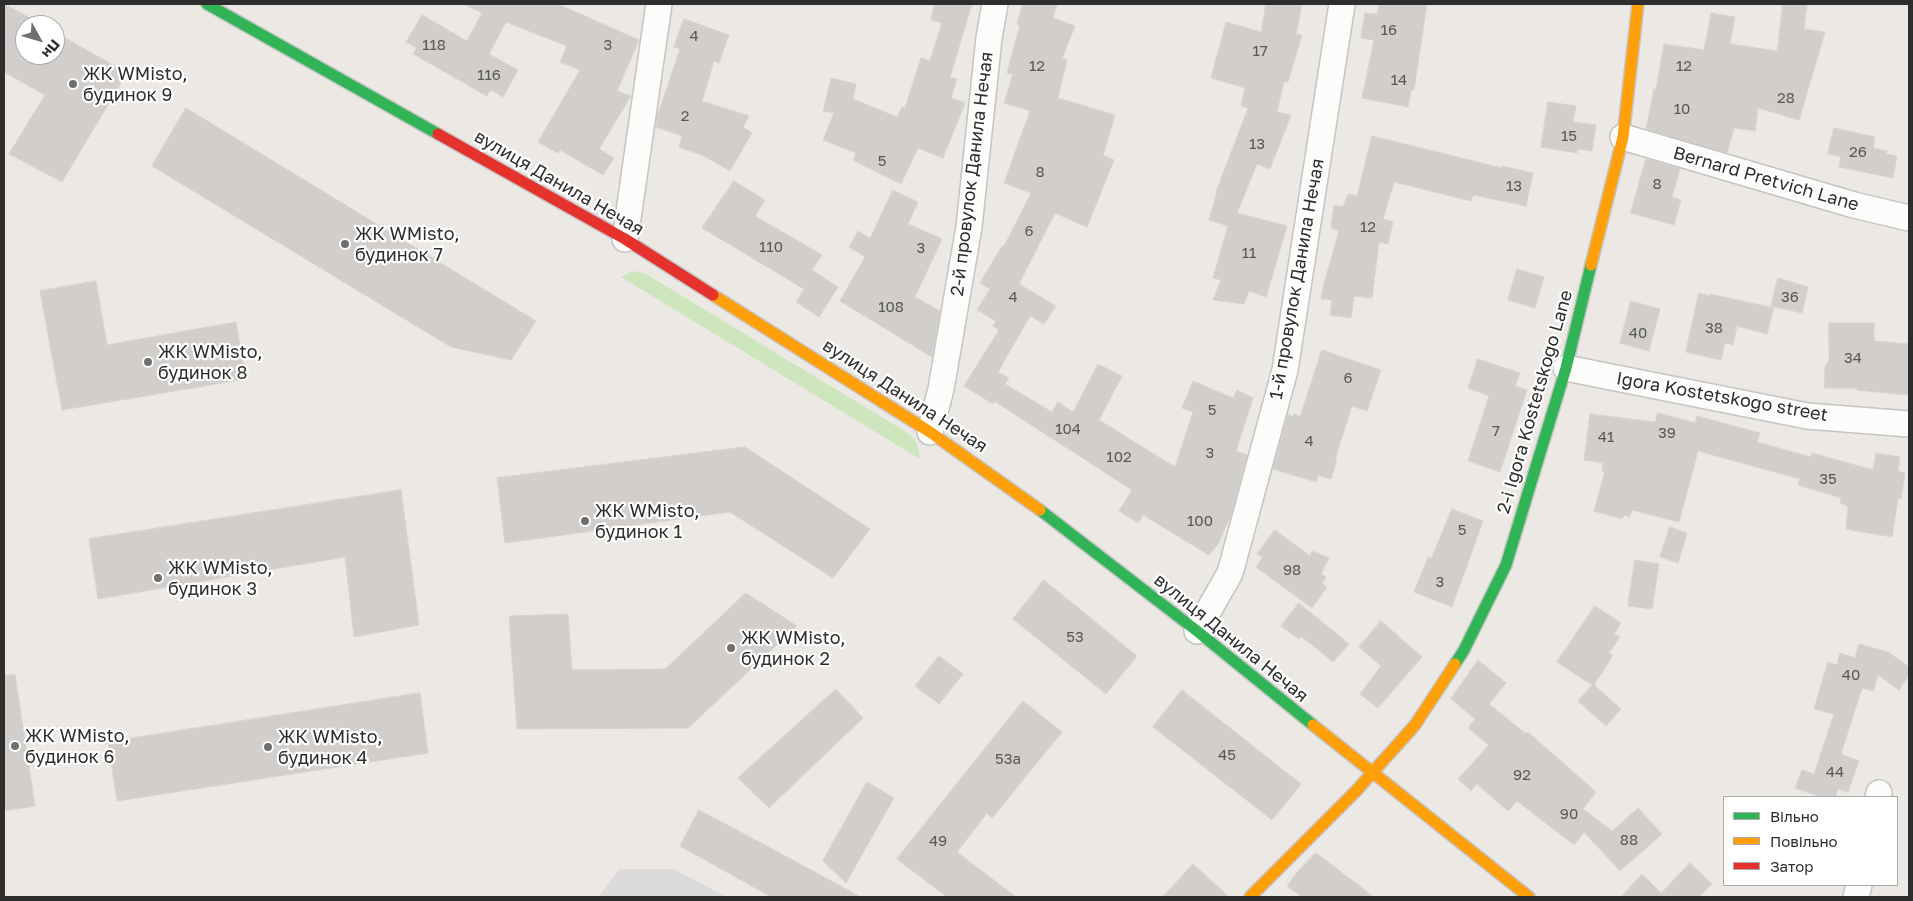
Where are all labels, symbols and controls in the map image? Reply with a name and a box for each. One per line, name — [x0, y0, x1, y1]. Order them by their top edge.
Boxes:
north arrow — [15, 15, 65, 65]
house number: 16 — [1381, 21, 1397, 39]
house number: 4 — [689, 27, 699, 45]
text: Пн — [39, 36, 64, 62]
house number: 118 — [422, 36, 446, 54]
house number: 3 — [604, 36, 612, 54]
house number: 17 — [1252, 42, 1268, 60]
street label: 2-й провулок Данила Нечая — [946, 51, 998, 297]
house number: 12 — [1029, 57, 1045, 75]
house number: 12 — [1676, 57, 1692, 75]
place label: ЖК WMisto, будинок 9 — [83, 63, 188, 106]
house number: 116 — [477, 66, 501, 84]
house number: 14 — [1391, 71, 1407, 89]
marker: ЖК WMisto, будинок 9 — [67, 78, 79, 90]
house number: 28 — [1777, 89, 1795, 107]
house number: 10 — [1674, 100, 1690, 118]
house number: 2 — [681, 107, 689, 125]
street label: вулиця Данила Нечая — [470, 126, 648, 240]
house number: 15 — [1561, 127, 1577, 145]
house number: 13 — [1249, 135, 1265, 153]
street label: Bernard Pretvich Lane — [1671, 142, 1861, 216]
house number: 26 — [1849, 143, 1867, 161]
house number: 5 — [878, 152, 886, 170]
street label: 1-й провулок Данила Нечая — [1265, 157, 1329, 401]
house number: 8 — [1035, 163, 1045, 181]
house number: 8 — [1652, 175, 1662, 193]
house number: 13 — [1506, 177, 1522, 195]
house number: 12 — [1360, 218, 1376, 236]
house number: 6 — [1024, 222, 1034, 240]
place label: ЖК WMisto, будинок 7 — [355, 223, 460, 266]
marker: ЖК WMisto, будинок 7 — [339, 238, 351, 250]
house number: 110 — [759, 238, 783, 256]
house number: 3 — [917, 239, 925, 257]
house number: 11 — [1242, 244, 1256, 262]
house number: 4 — [1008, 288, 1018, 306]
street label: 2-i Igora Kostetskogo Lane — [1493, 288, 1577, 516]
house number: 36 — [1781, 288, 1799, 306]
house number: 108 — [878, 298, 904, 316]
house number: 38 — [1705, 319, 1723, 337]
house number: 40 — [1629, 324, 1647, 342]
street label: вулиця Данила Нечая — [819, 335, 991, 457]
place label: ЖК WMisto, будинок 8 — [158, 341, 263, 384]
house number: 34 — [1844, 349, 1862, 367]
marker: ЖК WMisto, будинок 8 — [142, 356, 154, 368]
street label: Igora Kostetskogo street — [1615, 368, 1829, 426]
house number: 6 — [1343, 369, 1353, 387]
house number: 5 — [1208, 401, 1216, 419]
house number: 104 — [1055, 420, 1081, 438]
house number: 7 — [1492, 422, 1500, 440]
house number: 39 — [1658, 424, 1676, 442]
house number: 41 — [1598, 428, 1614, 446]
house number: 4 — [1304, 432, 1314, 450]
house number: 3 — [1206, 444, 1214, 462]
house number: 102 — [1106, 448, 1132, 466]
house number: 35 — [1819, 470, 1837, 488]
place label: ЖК WMisto, будинок 1 — [595, 500, 700, 542]
house number: 100 — [1187, 512, 1213, 530]
marker: ЖК WMisto, будинок 1 — [579, 515, 591, 527]
house number: 5 — [1458, 521, 1466, 539]
place label: ЖК WMisto, будинок 3 — [168, 557, 273, 600]
house number: 98 — [1283, 561, 1301, 579]
street label: вулиця Данила Нечая — [1150, 569, 1312, 707]
marker: ЖК WMisto, будинок 3 — [152, 572, 164, 584]
house number: 3 — [1436, 573, 1444, 591]
place label: ЖК WMisto, будинок 2 — [741, 627, 846, 670]
house number: 53 — [1066, 628, 1084, 646]
marker: ЖК WMisto, будинок 2 — [725, 642, 737, 654]
house number: 40 — [1842, 666, 1860, 684]
place label: ЖК WMisto, будинок 6 — [25, 725, 130, 768]
place label: ЖК WMisto, будинок 4 — [278, 726, 383, 769]
marker: ЖК WMisto, будинок 6 — [9, 740, 21, 752]
marker: ЖК WMisto, будинок 4 — [262, 741, 274, 753]
house number: 45 — [1218, 746, 1236, 764]
house number: 53а — [995, 750, 1021, 768]
house number: 44 — [1826, 763, 1844, 781]
house number: 92 — [1513, 766, 1531, 784]
legend — [1723, 796, 1898, 886]
house number: 90 — [1560, 805, 1578, 823]
text: Вільно — [1770, 807, 1819, 825]
house number: 88 — [1620, 831, 1638, 849]
house number: 49 — [929, 832, 947, 850]
text: Повільно — [1770, 832, 1838, 850]
text: Затор — [1770, 857, 1813, 875]

